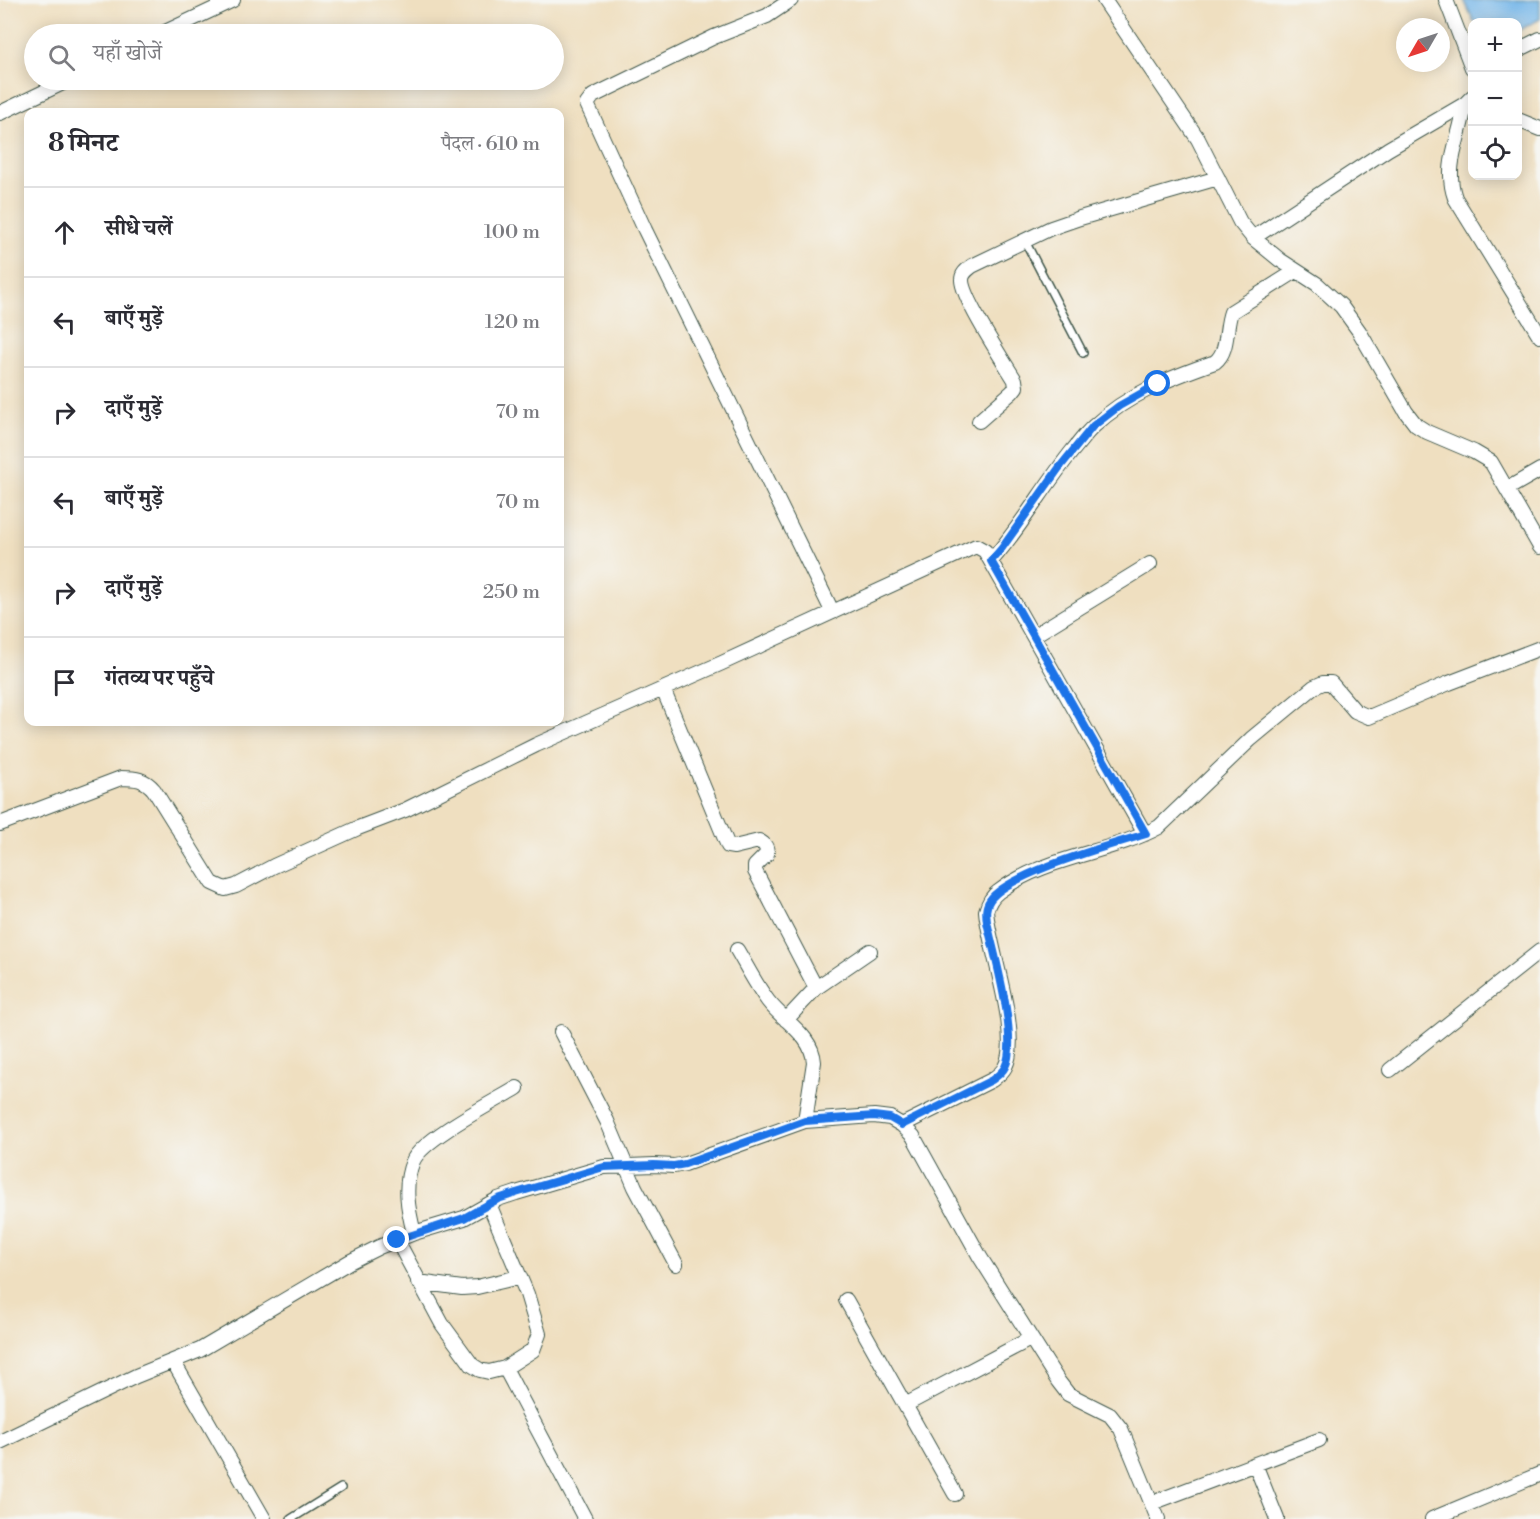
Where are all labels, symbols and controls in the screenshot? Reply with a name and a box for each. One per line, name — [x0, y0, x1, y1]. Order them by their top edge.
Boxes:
north arrow — [1396, 18, 1450, 72]
map controls — [1468, 18, 1522, 180]
button: + — [1468, 18, 1522, 72]
search box — [24, 24, 564, 90]
text: यहाँ खोजें — [93, 40, 162, 67]
icon: search — [45, 41, 78, 74]
button: − — [1468, 72, 1522, 126]
button: locate — [1468, 126, 1522, 180]
text: 8 मिनट — [48, 127, 118, 159]
text: पैदल · 610 m — [441, 132, 540, 157]
text: सीधे चलें — [105, 215, 172, 242]
icon: ahead — [48, 216, 81, 249]
text: 100 m — [484, 220, 540, 245]
text: बाएँ मुड़ें — [105, 305, 163, 332]
icon: left — [48, 306, 81, 339]
text: 120 m — [485, 310, 540, 335]
route start — [1144, 370, 1170, 396]
text: दाएँ मुड़ें — [105, 395, 162, 422]
icon: right — [48, 396, 81, 429]
text: 70 m — [496, 400, 540, 425]
text: बाएँ मुड़ें — [105, 485, 163, 512]
icon: left — [48, 486, 81, 519]
text: 70 m — [496, 490, 540, 515]
text: दाएँ मुड़ें — [105, 575, 162, 602]
icon: right — [48, 576, 81, 609]
text: 250 m — [483, 580, 540, 605]
text: गंतव्य पर पहुँचे — [105, 665, 214, 692]
icon: arrive — [48, 666, 81, 699]
route end — [383, 1226, 409, 1252]

